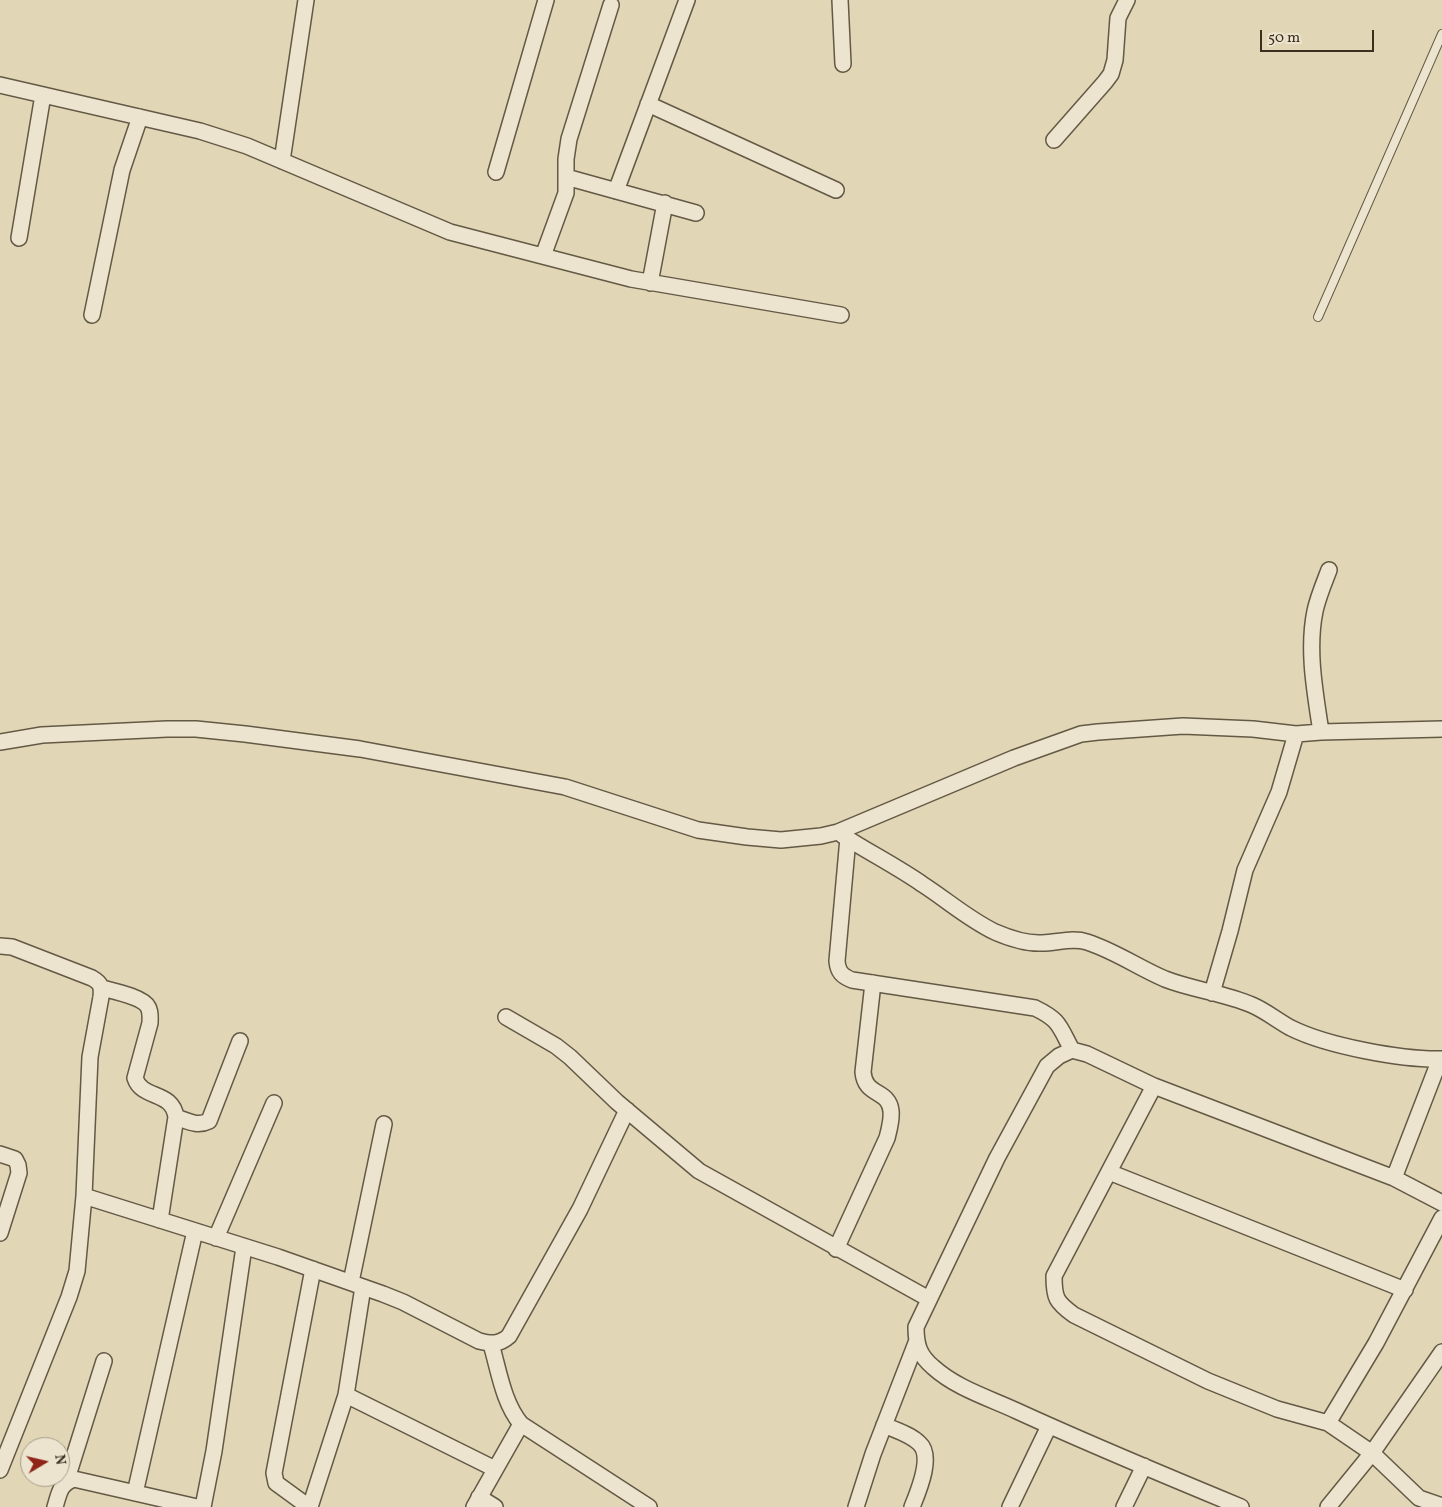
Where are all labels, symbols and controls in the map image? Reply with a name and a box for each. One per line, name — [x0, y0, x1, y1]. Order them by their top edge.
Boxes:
scale bar — [1262, 20, 1376, 52]
text: 50 m — [1268, 28, 1300, 49]
north arrow — [20, 1437, 70, 1487]
text: N — [49, 1453, 69, 1466]

